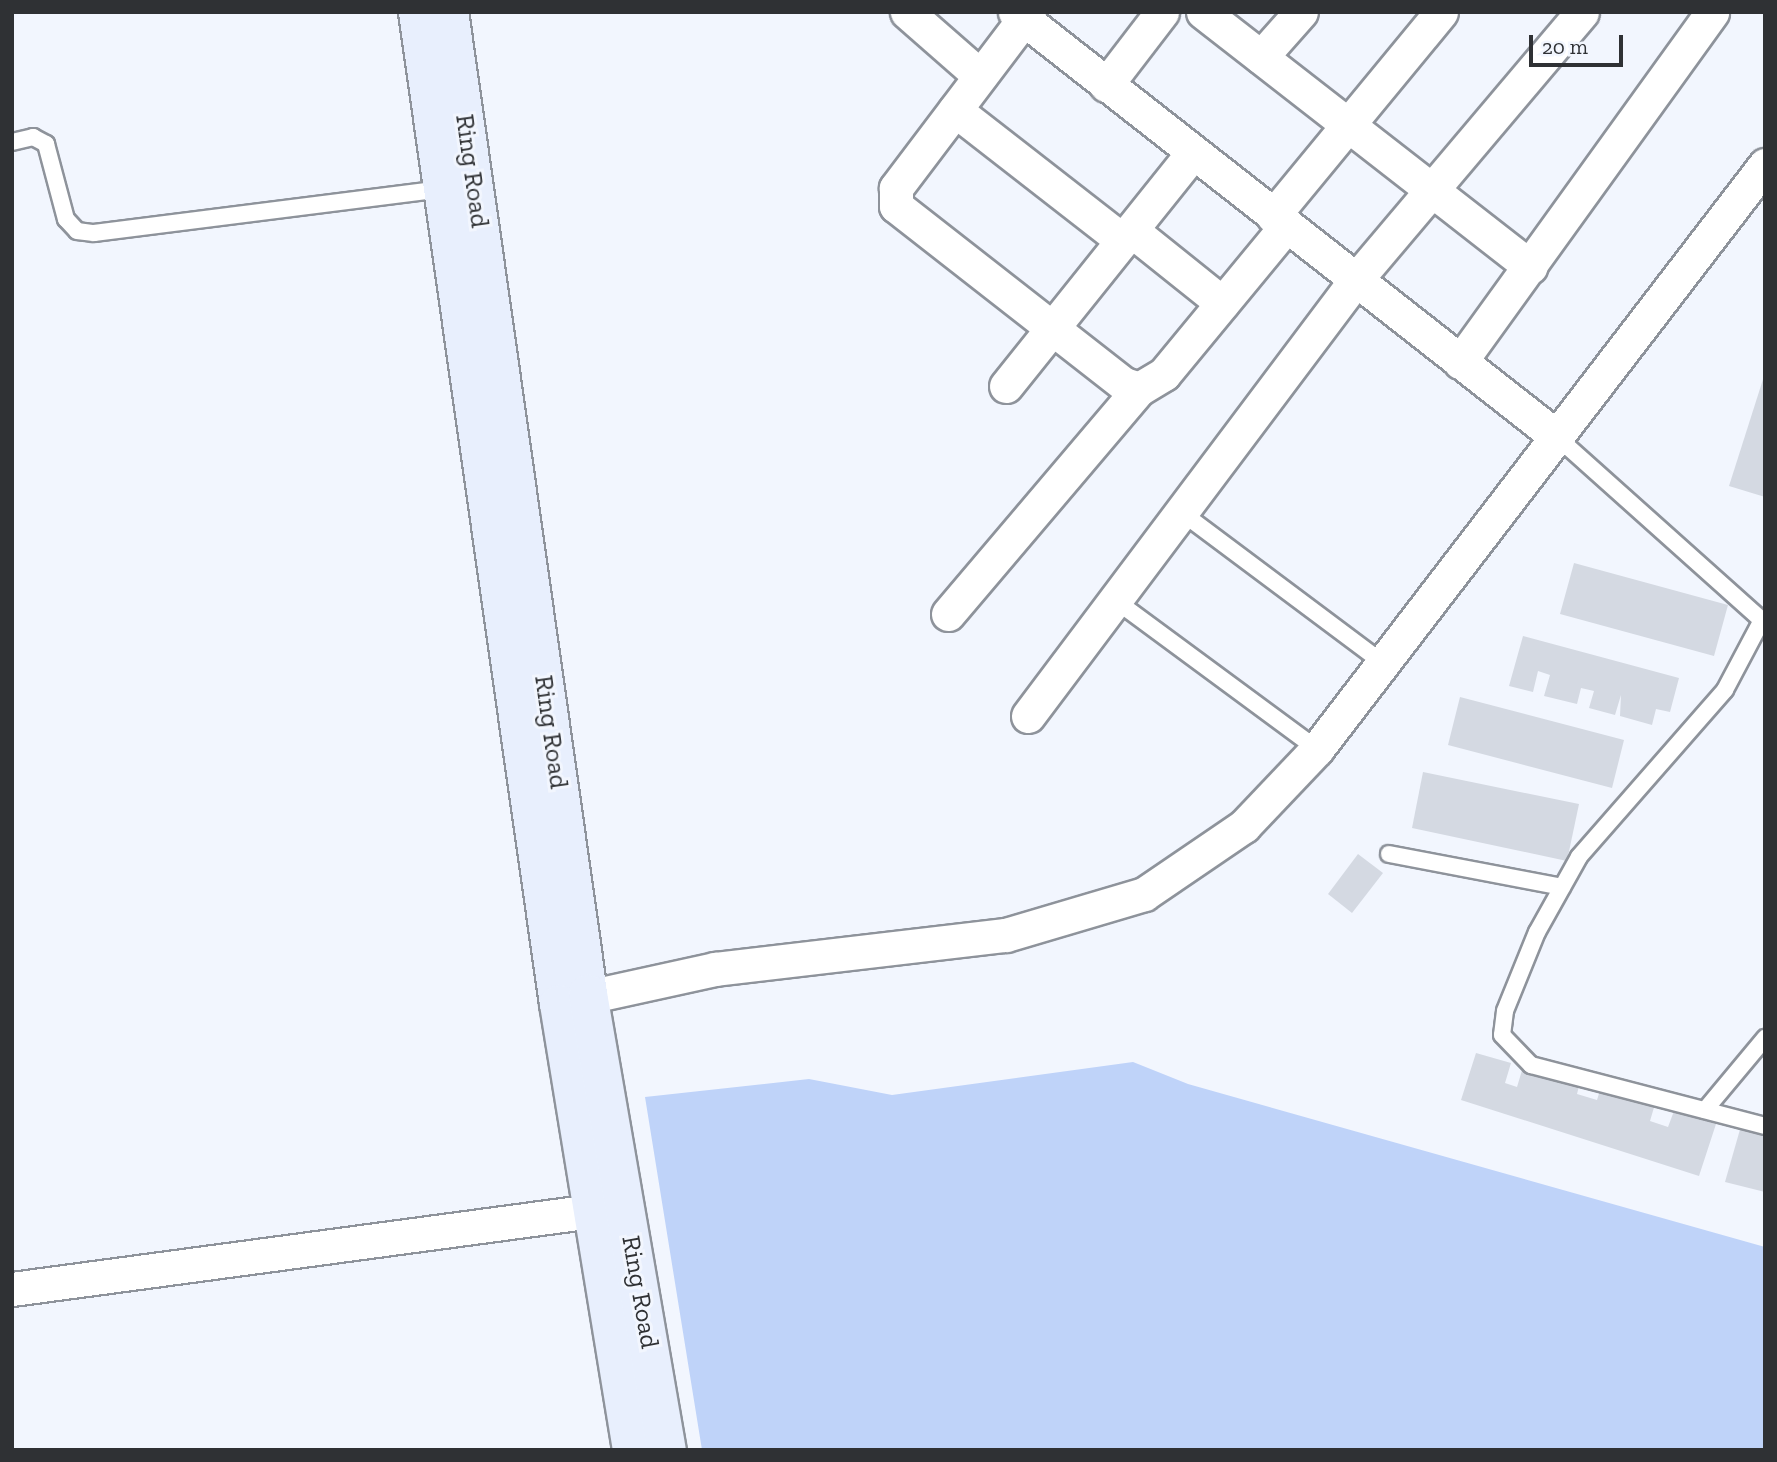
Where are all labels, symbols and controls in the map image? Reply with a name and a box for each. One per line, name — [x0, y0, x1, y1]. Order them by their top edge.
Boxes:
scale bar — [1532, 21, 1626, 65]
text: 20 m — [1542, 34, 1588, 59]
street label: Ring Road — [449, 112, 495, 230]
street label: Ring Road — [528, 673, 574, 791]
street label: Ring Road — [615, 1233, 665, 1351]

